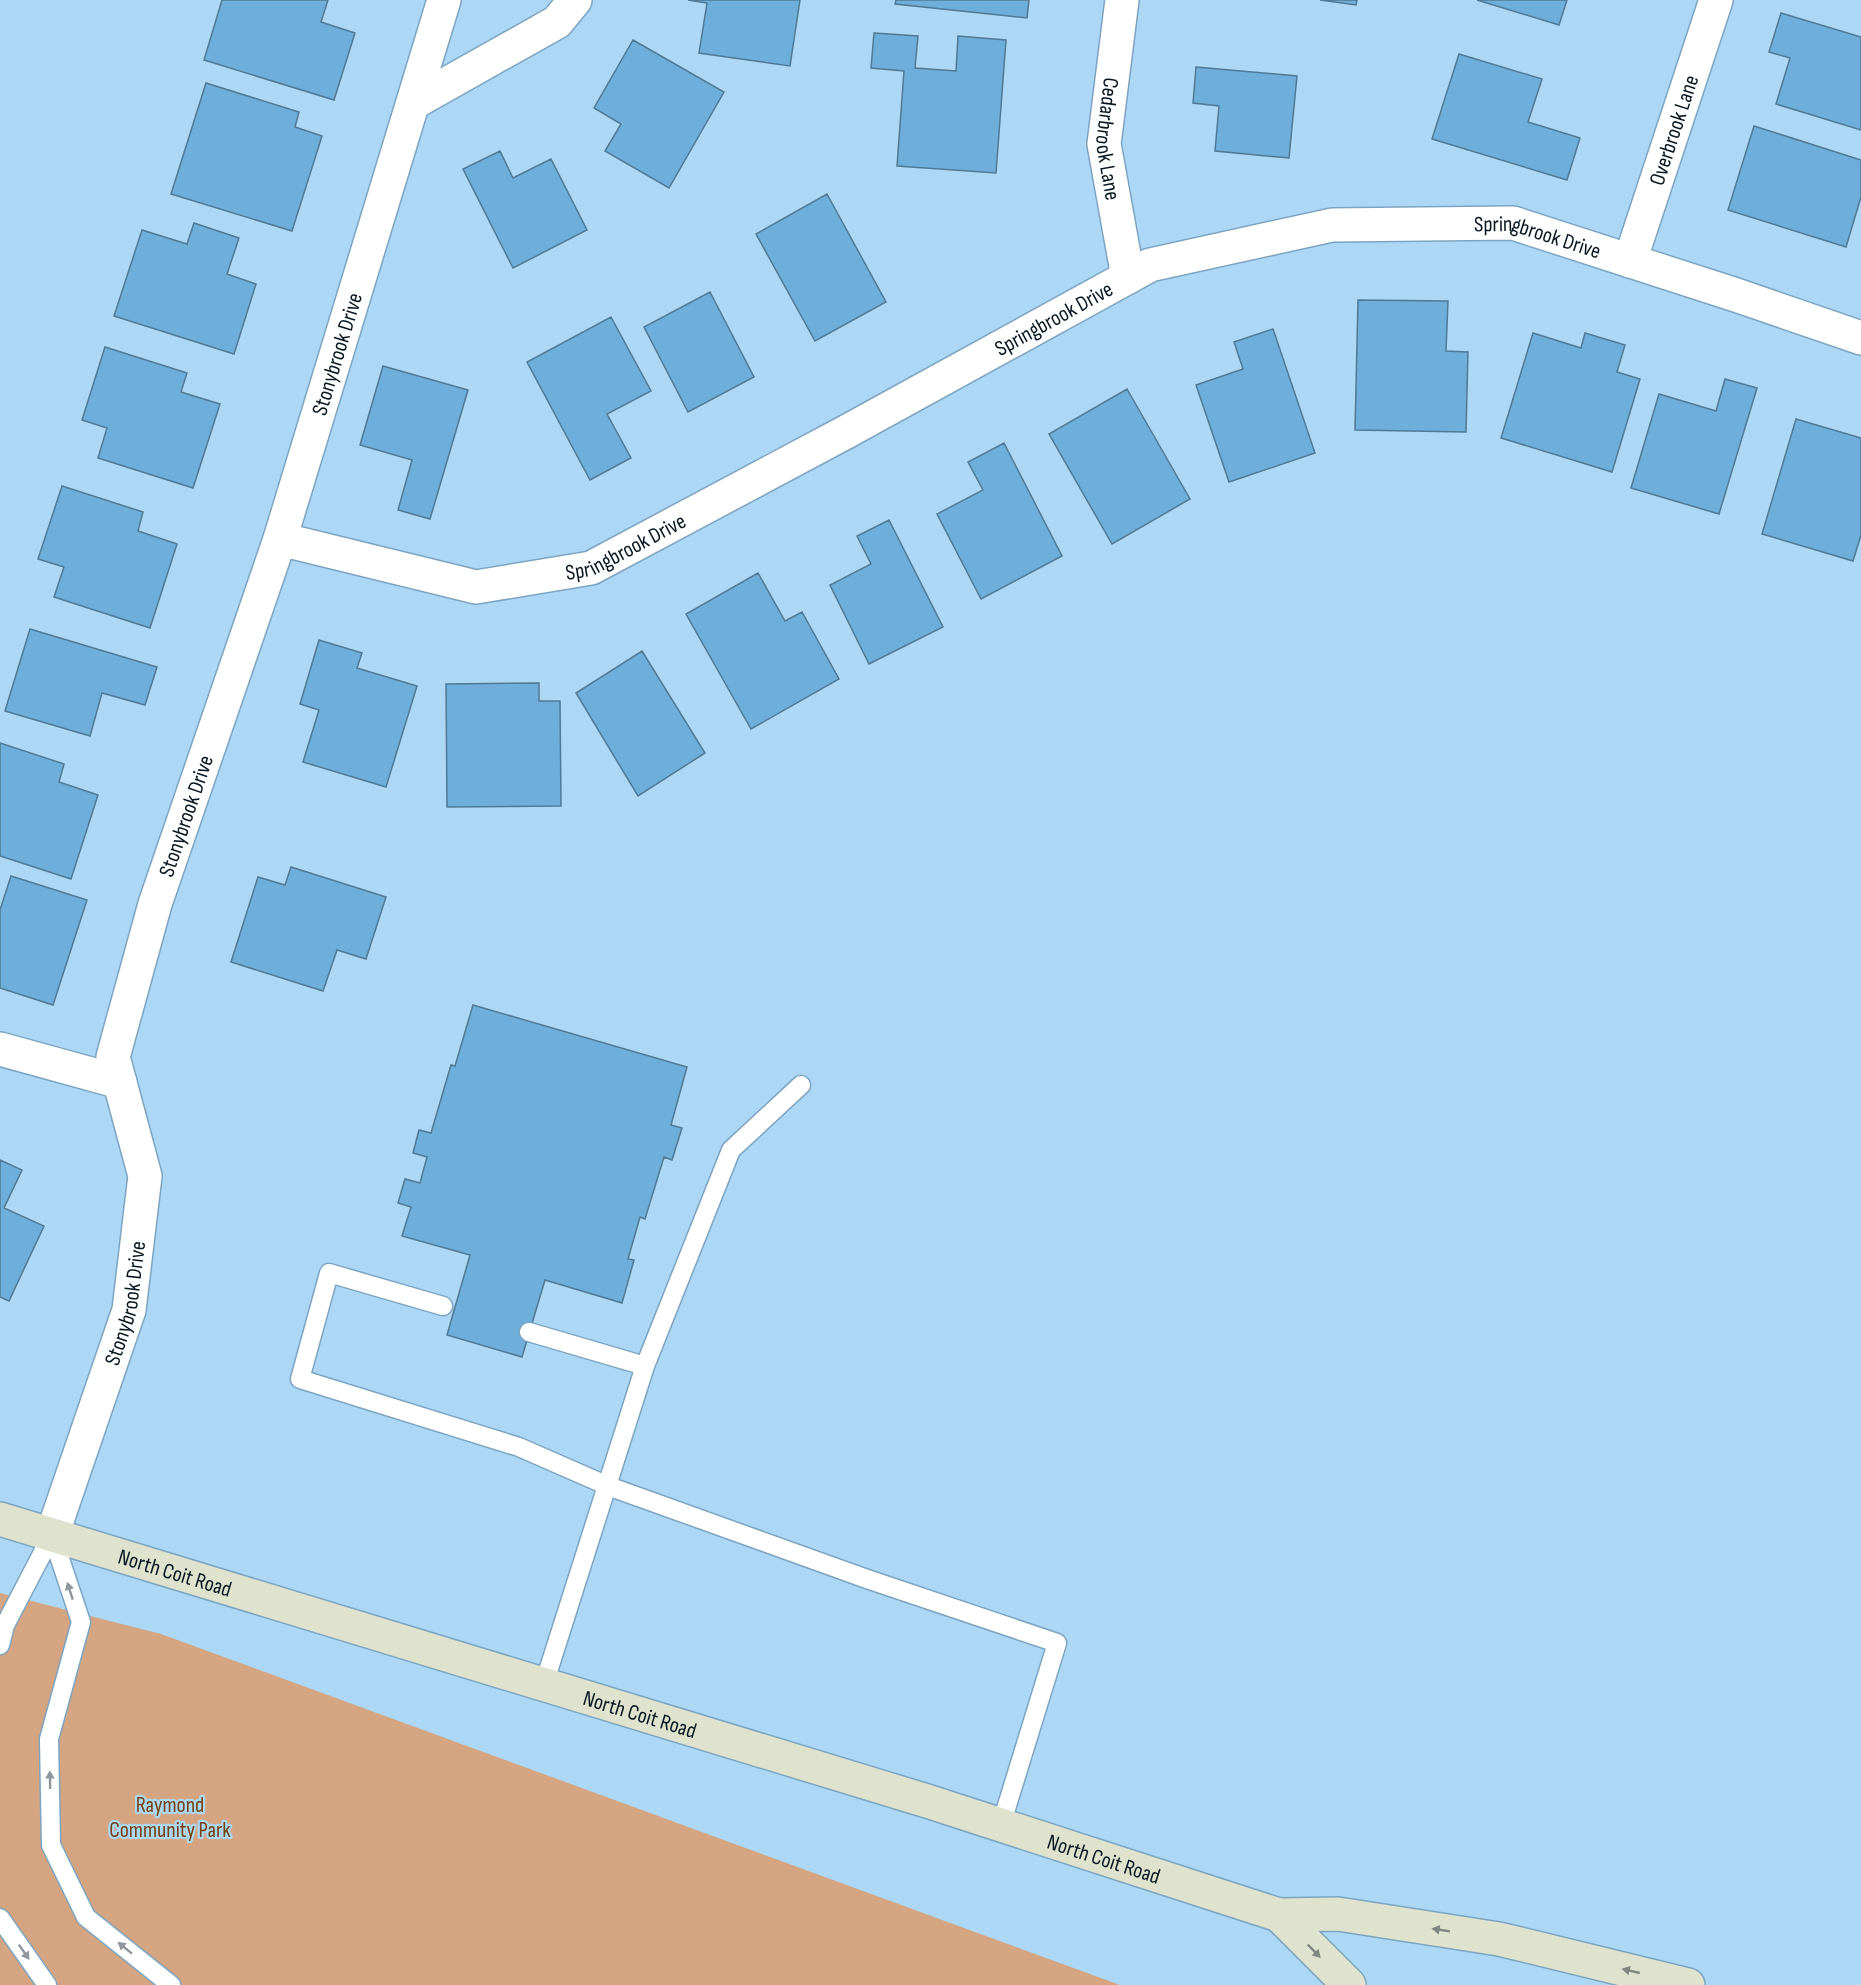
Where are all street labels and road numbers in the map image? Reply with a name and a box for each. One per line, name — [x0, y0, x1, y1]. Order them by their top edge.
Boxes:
street label: Overbrook Lane — [1644, 72, 1705, 189]
street label: Cedarbrook Lane — [1089, 76, 1126, 202]
street label: Springbrook Drive — [1474, 211, 1604, 266]
street label: Springbrook Drive — [990, 276, 1118, 363]
street label: Stonybrook Drive — [306, 290, 369, 419]
street label: Springbrook Drive — [564, 508, 691, 587]
street label: Stonybrook Drive — [153, 752, 220, 880]
street label: Stonybrook Drive — [99, 1240, 152, 1369]
street label: North Coit Road — [115, 1544, 235, 1604]
street label: North Coit Road — [580, 1685, 700, 1745]
street label: North Coit Road — [1044, 1829, 1163, 1891]

